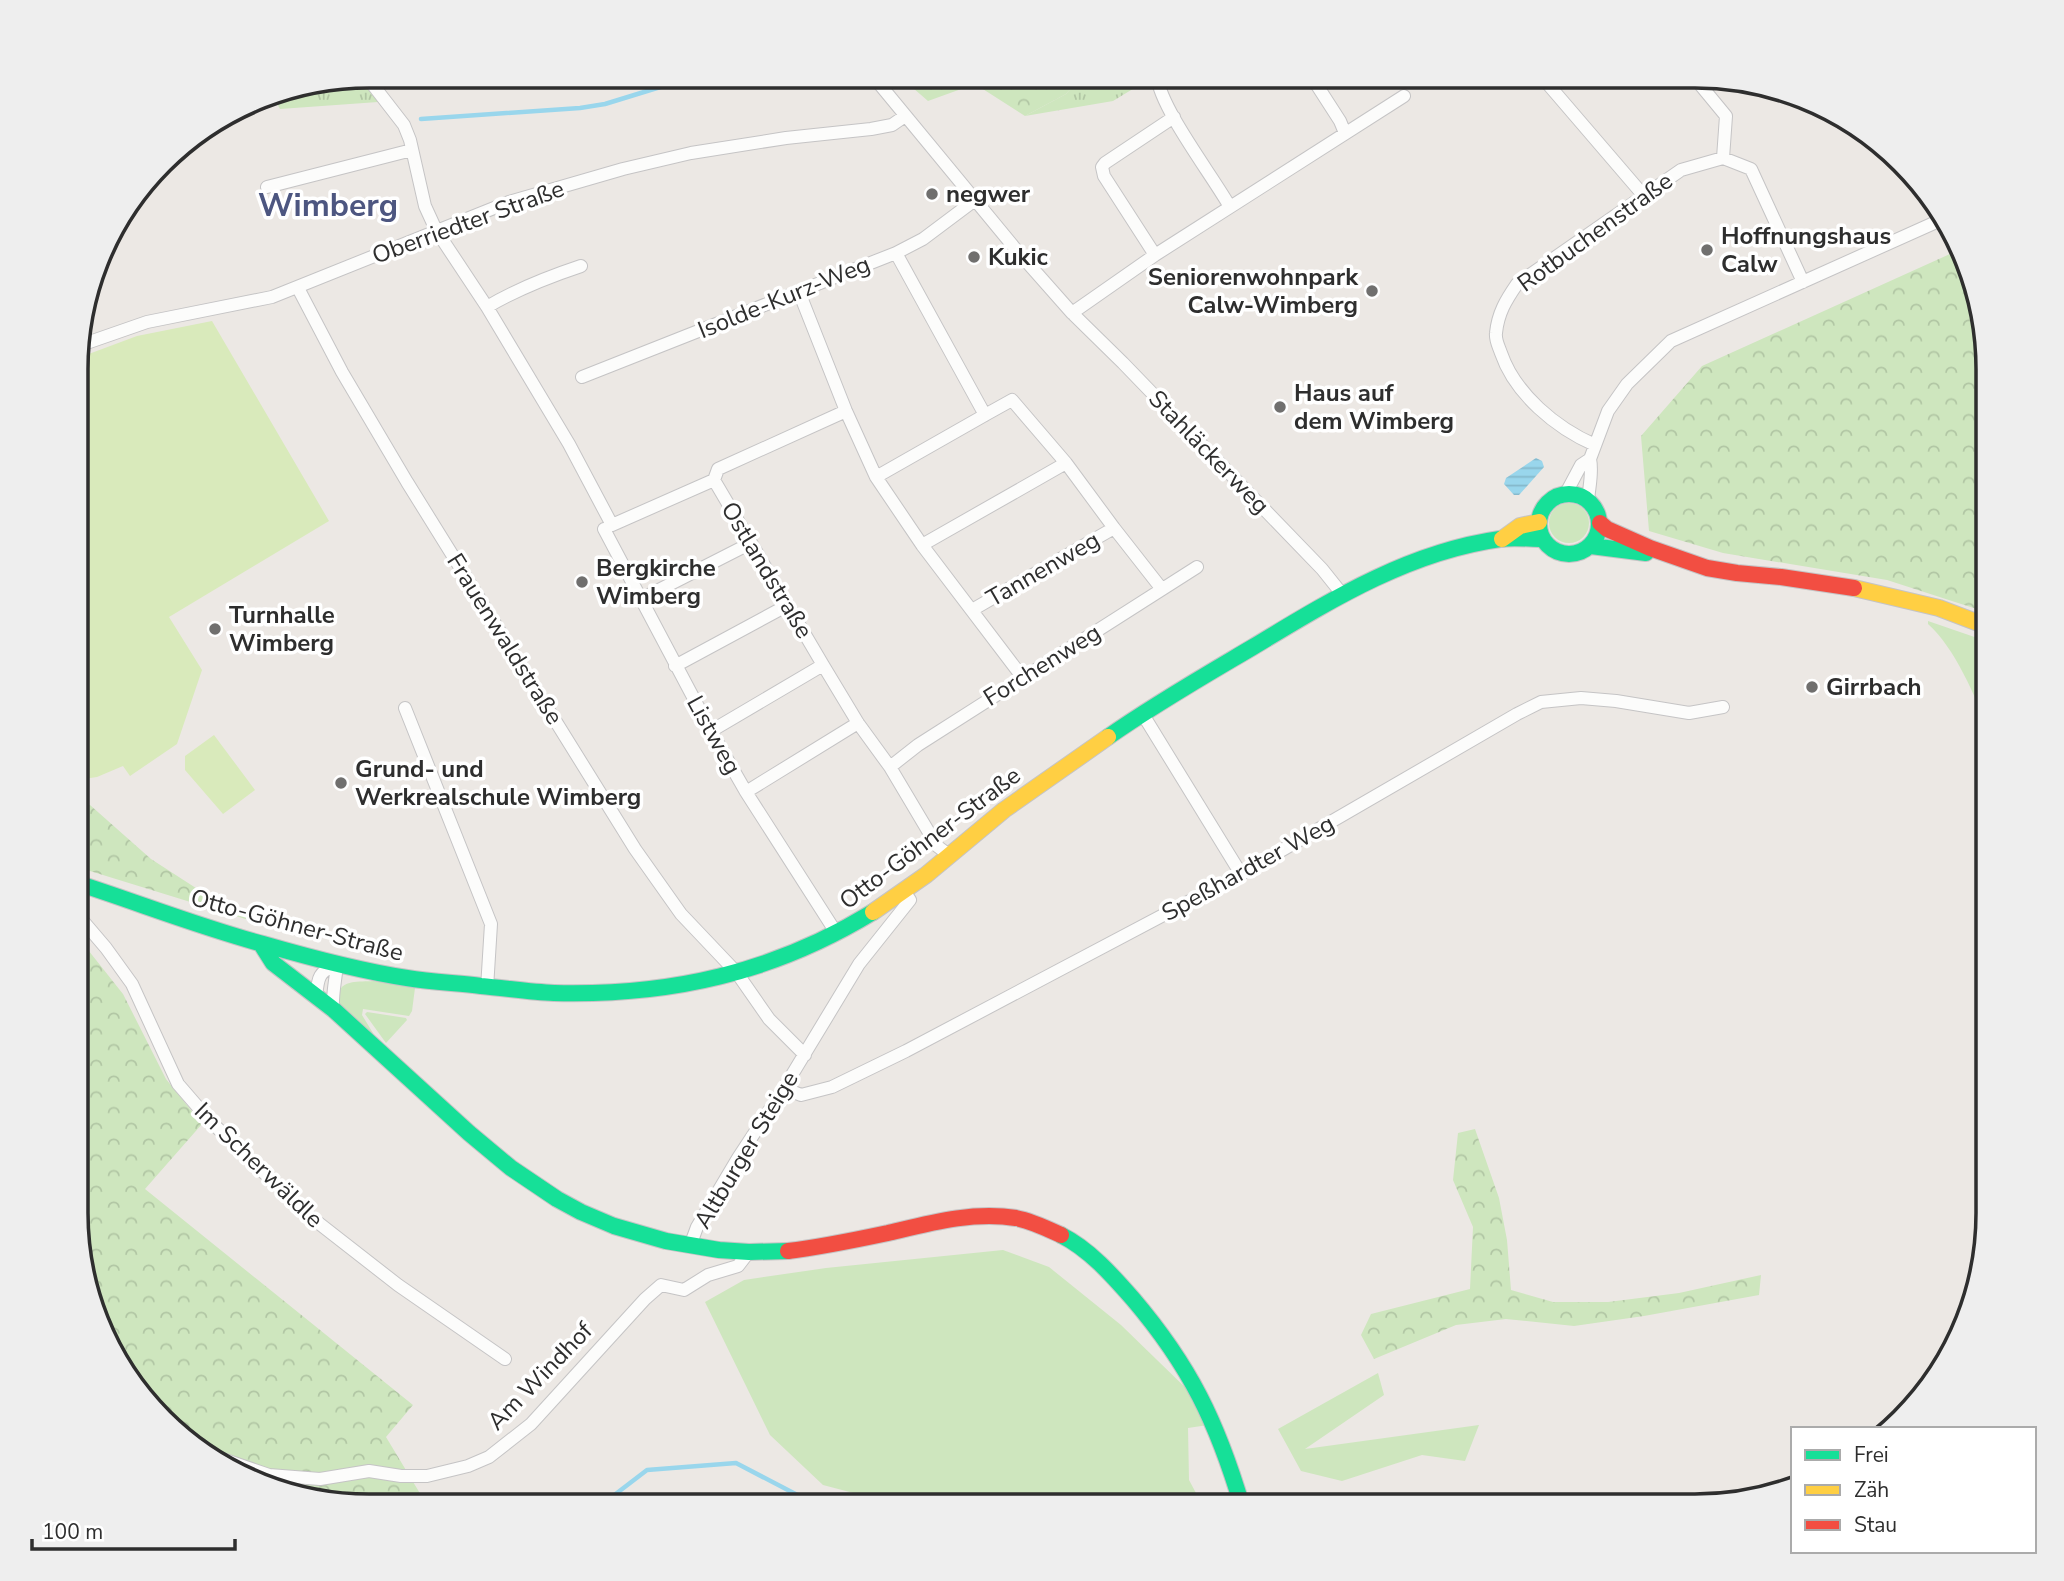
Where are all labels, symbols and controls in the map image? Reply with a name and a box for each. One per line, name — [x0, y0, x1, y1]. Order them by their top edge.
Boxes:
street label: Rotbuchenstraße — [1511, 165, 1679, 299]
street label: Oberriedter Straße — [367, 172, 569, 272]
place label: negwer — [946, 178, 1031, 210]
district label: Wimberg — [258, 184, 398, 227]
marker: negwer — [924, 186, 940, 202]
place label: Hoffnungshaus Calw — [1721, 220, 1891, 280]
place label: Kukic — [988, 241, 1049, 273]
marker: Hoffnungshaus Calw — [1699, 242, 1715, 258]
street label: Isolde-Kurz-Weg — [693, 248, 875, 346]
marker: Kukic — [966, 249, 982, 265]
place label: Seniorenwohnpark Calw-Wimberg — [1148, 261, 1359, 321]
marker: Seniorenwohnpark Calw-Wimberg — [1364, 283, 1380, 299]
place label: Haus auf dem Wimberg — [1294, 377, 1454, 437]
street label: Stahläckerweg — [1142, 383, 1276, 521]
marker: Haus auf dem Wimberg — [1272, 399, 1288, 415]
street label: Ostlandstraße — [714, 496, 820, 644]
street label: Tannenweg — [981, 524, 1105, 614]
street label: Frauenwaldstraße — [439, 547, 571, 731]
place label: Bergkirche Wimberg — [596, 552, 716, 612]
marker: Bergkirche Wimberg — [574, 574, 590, 590]
place label: Turnhalle Wimberg — [229, 599, 335, 659]
street label: Forchenweg — [977, 616, 1107, 714]
marker: Turnhalle Wimberg — [207, 621, 223, 637]
place label: Girrbach — [1826, 671, 1922, 703]
marker: Girrbach — [1804, 679, 1820, 695]
street label: Listweg — [679, 690, 749, 780]
place label: Grund- und Werkrealschule Wimberg — [355, 753, 641, 813]
street label: Otto-Göhner-Straße — [833, 759, 1027, 917]
marker: Grund- und Werkrealschule Wimberg — [333, 775, 349, 791]
street label: Speßhardter Weg — [1156, 807, 1340, 929]
street label: Otto-Göhner-Straße — [187, 881, 407, 969]
street label: Altburger Steige — [686, 1065, 806, 1235]
street label: Im Scherwäldle — [188, 1095, 330, 1235]
street label: Am Windhof — [480, 1314, 600, 1437]
legend — [1791, 1427, 2036, 1553]
text: Frei — [1854, 1441, 1889, 1469]
text: Zäh — [1854, 1476, 1889, 1504]
scale bar — [32, 1508, 234, 1552]
text: Stau — [1854, 1511, 1897, 1539]
text: 100 m — [42, 1518, 103, 1546]

